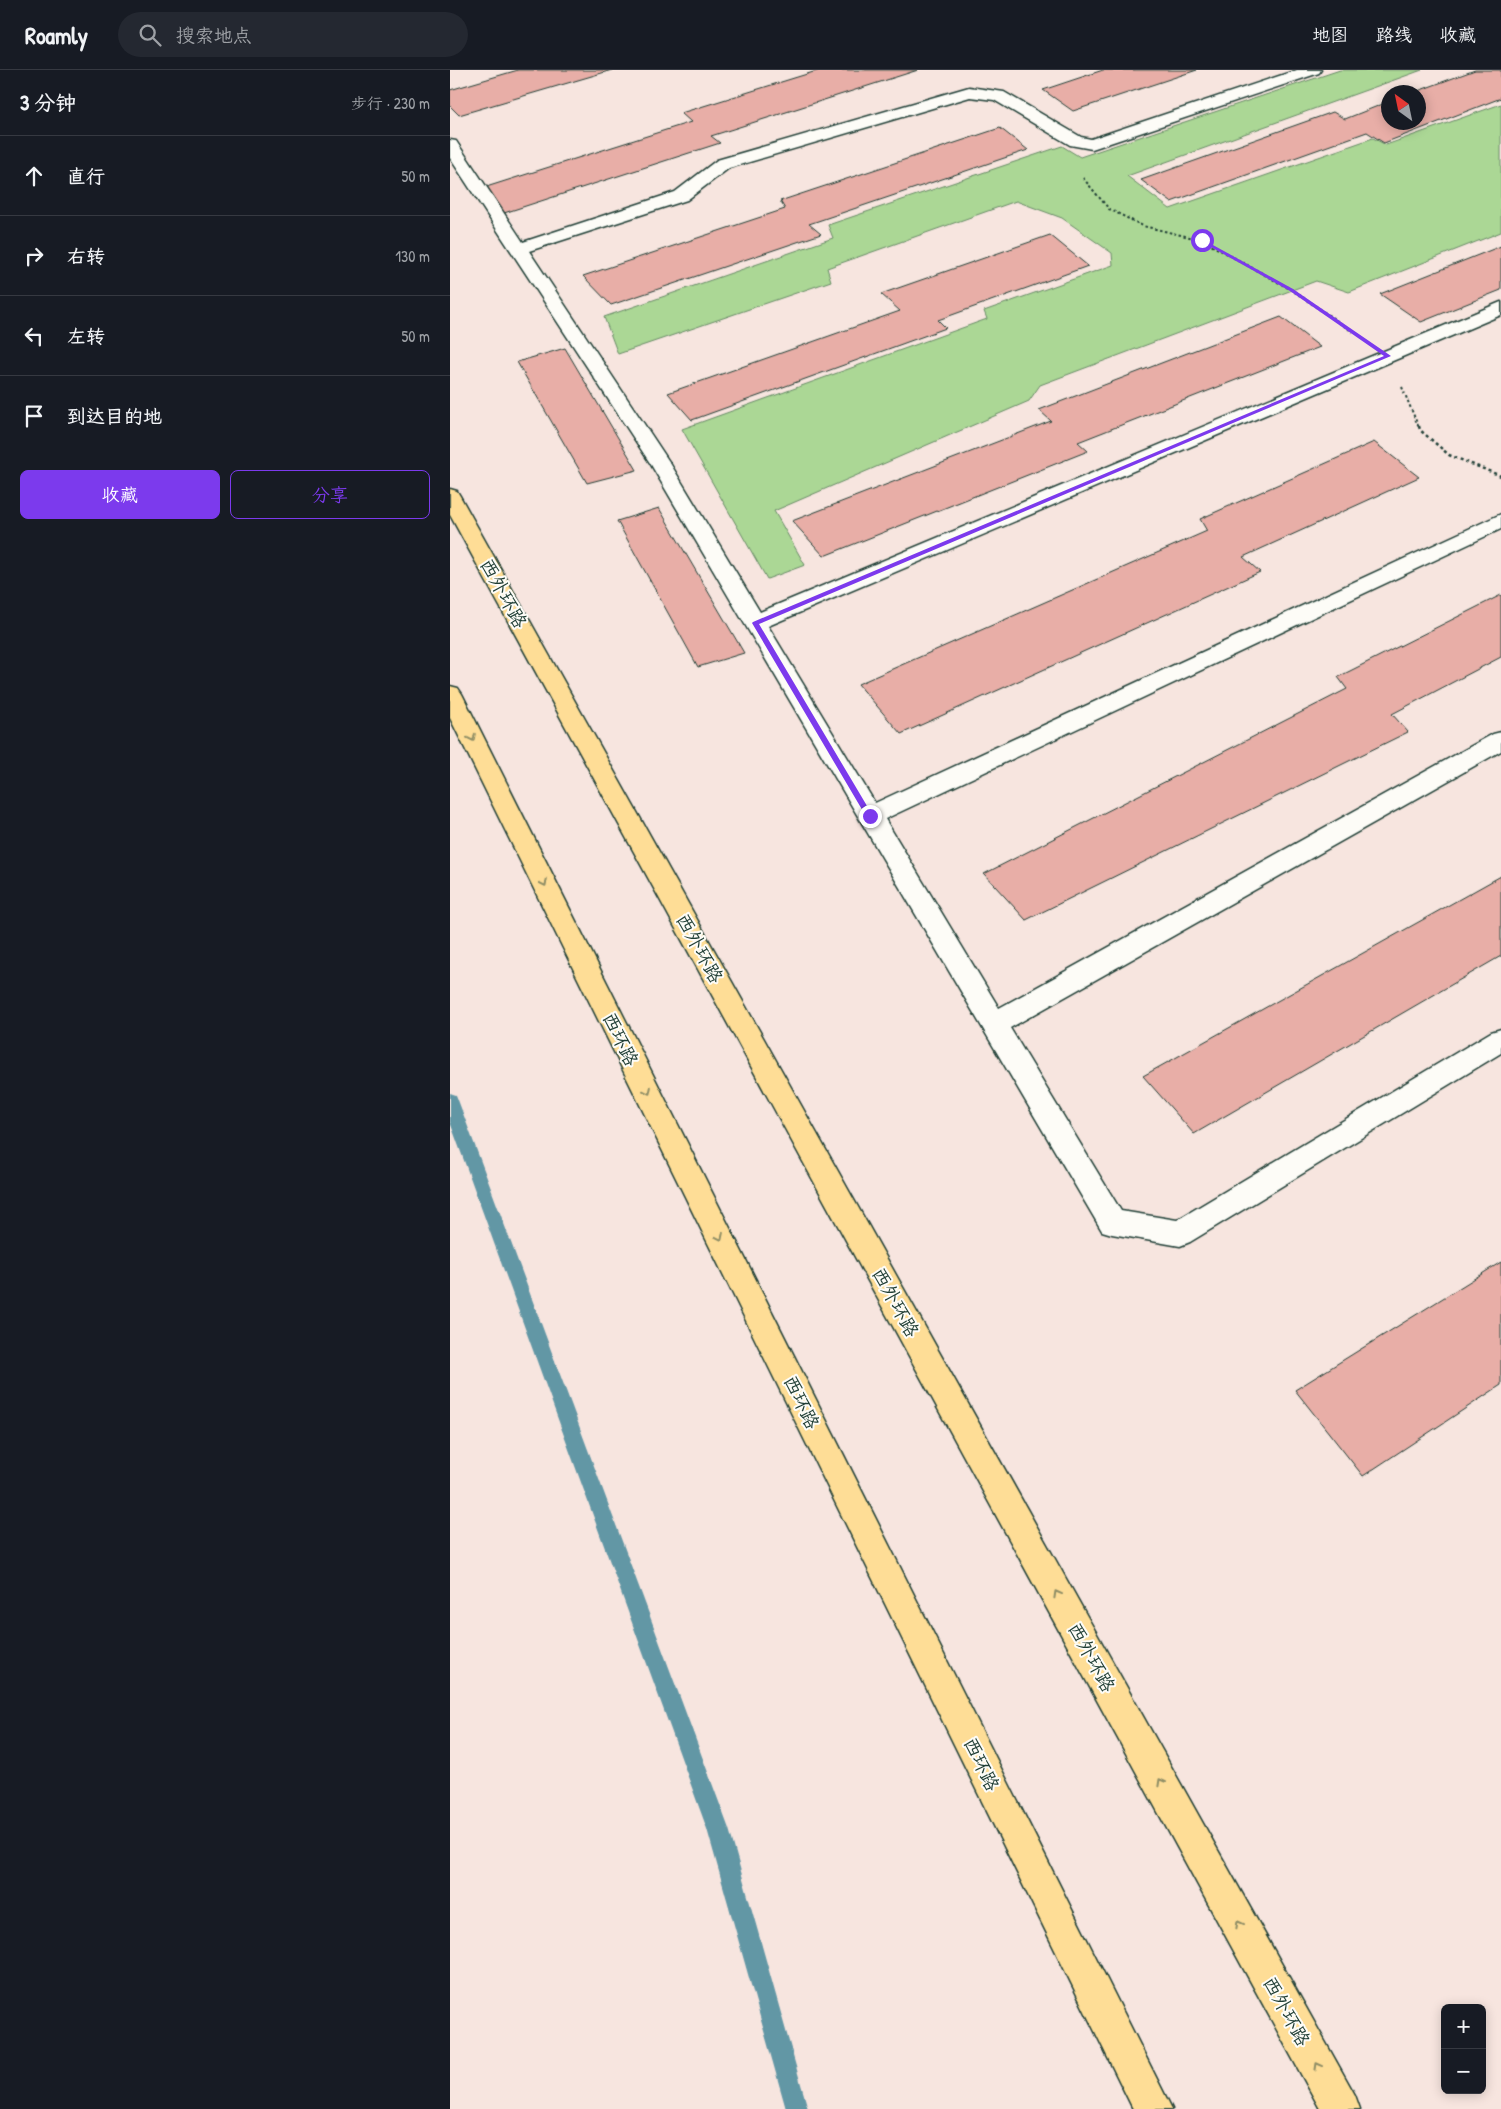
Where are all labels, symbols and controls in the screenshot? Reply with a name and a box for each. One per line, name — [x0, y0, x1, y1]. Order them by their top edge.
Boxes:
search box — [118, 12, 468, 57]
text: Roamly — [25, 19, 88, 51]
icon: search — [136, 21, 164, 49]
text: 搜索地点 — [176, 22, 252, 48]
text: 地图 — [1312, 22, 1348, 47]
text: 路线 — [1376, 22, 1412, 47]
text: 收藏 — [1440, 22, 1476, 47]
north arrow — [1381, 85, 1426, 130]
text: 3 分钟 — [20, 88, 76, 117]
text: 步行 · 230 m — [351, 92, 430, 114]
icon: ahead — [20, 162, 48, 190]
text: 直行 — [67, 163, 105, 189]
text: 50 m — [402, 165, 430, 187]
route start — [1191, 229, 1214, 252]
icon: right — [20, 242, 48, 270]
text: 右转 — [67, 243, 105, 269]
text: 130 m — [395, 245, 430, 267]
icon: left — [20, 322, 48, 350]
text: 左转 — [67, 323, 105, 349]
text: 50 m — [402, 325, 430, 347]
icon: arrive — [20, 402, 48, 430]
text: 到达目的地 — [67, 403, 162, 429]
button: 收藏 — [20, 470, 220, 519]
button: 分享 — [230, 470, 430, 519]
street label: 西外环路 — [474, 553, 534, 633]
one-way arrow — [466, 733, 476, 742]
route end — [859, 805, 882, 828]
one-way arrow — [538, 878, 548, 887]
street label: 西外环路 — [670, 908, 730, 988]
street label: 西环路 — [597, 1008, 645, 1070]
one-way arrow — [641, 1086, 651, 1095]
one-way arrow — [714, 1232, 724, 1241]
street label: 西外环路 — [866, 1262, 926, 1342]
street label: 西环路 — [778, 1371, 826, 1433]
one-way arrow — [1053, 1590, 1063, 1599]
street label: 西外环路 — [1062, 1617, 1122, 1697]
street label: 西环路 — [958, 1733, 1006, 1795]
one-way arrow — [1157, 1778, 1167, 1787]
one-way arrow — [1235, 1920, 1245, 1929]
street label: 西外环路 — [1257, 1971, 1317, 2051]
map controls — [1441, 2004, 1486, 2094]
button: + — [1441, 2004, 1486, 2049]
button: − — [1441, 2049, 1486, 2094]
one-way arrow — [1314, 2063, 1324, 2072]

